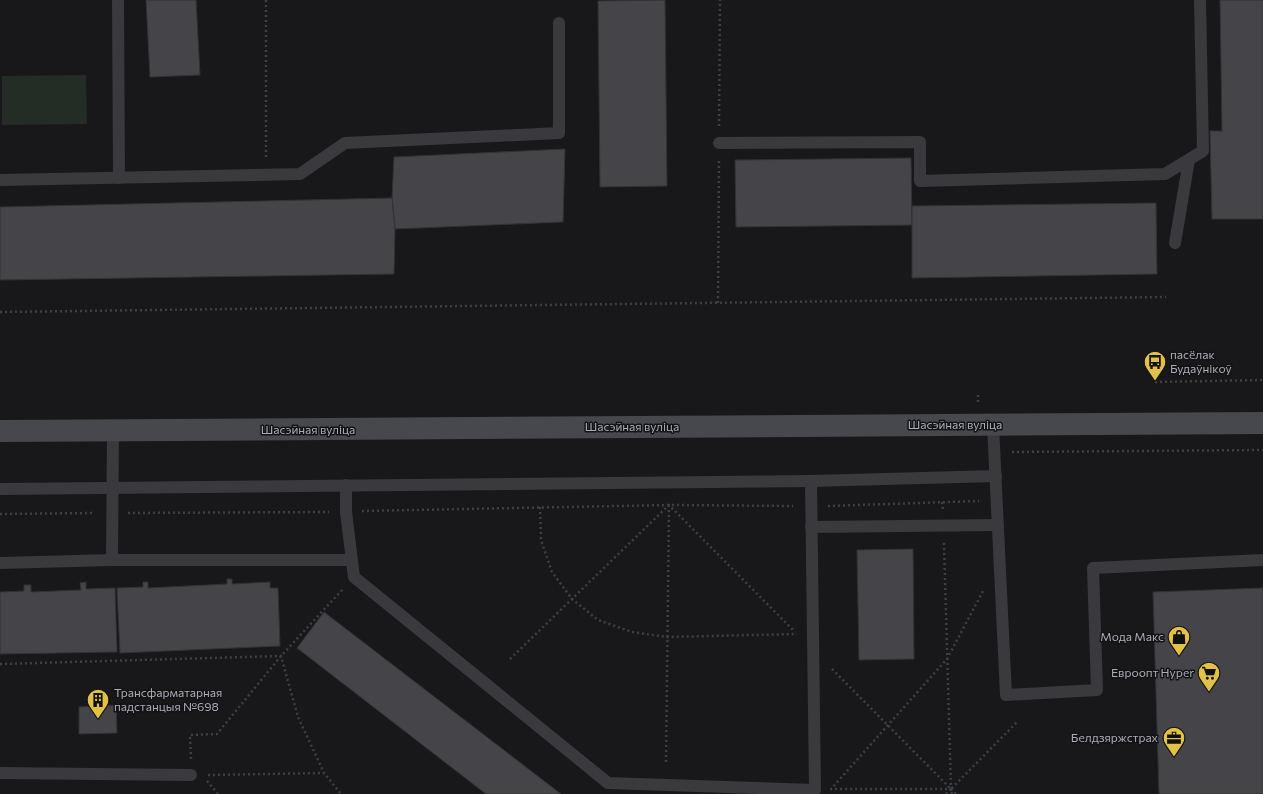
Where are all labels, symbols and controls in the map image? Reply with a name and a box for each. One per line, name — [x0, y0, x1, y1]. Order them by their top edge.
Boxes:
place label: пасёлак Будаўнікоў — [1170, 347, 1232, 375]
bus stop icon: пасёлак Будаўнікоў — [1142, 349, 1168, 382]
street label: Шасэйная вуліца — [908, 417, 1002, 431]
street label: Шасэйная вуліца — [585, 419, 679, 433]
street label: Шасэйная вуліца — [261, 422, 355, 436]
shop icon: Мода Макс — [1166, 624, 1192, 657]
place label: Мода Макс — [1100, 629, 1164, 643]
supermarket icon: Евроопт Hyper — [1196, 660, 1222, 693]
place label: Евроопт Hyper — [1111, 665, 1194, 679]
place label: Трансфарматарная падстанцыя №698 — [114, 685, 222, 713]
building icon: Трансфарматарная падстанцыя №698 — [85, 687, 111, 720]
office icon: Белдзяржстрах — [1161, 725, 1187, 758]
place label: Белдзяржстрах — [1071, 730, 1159, 744]

